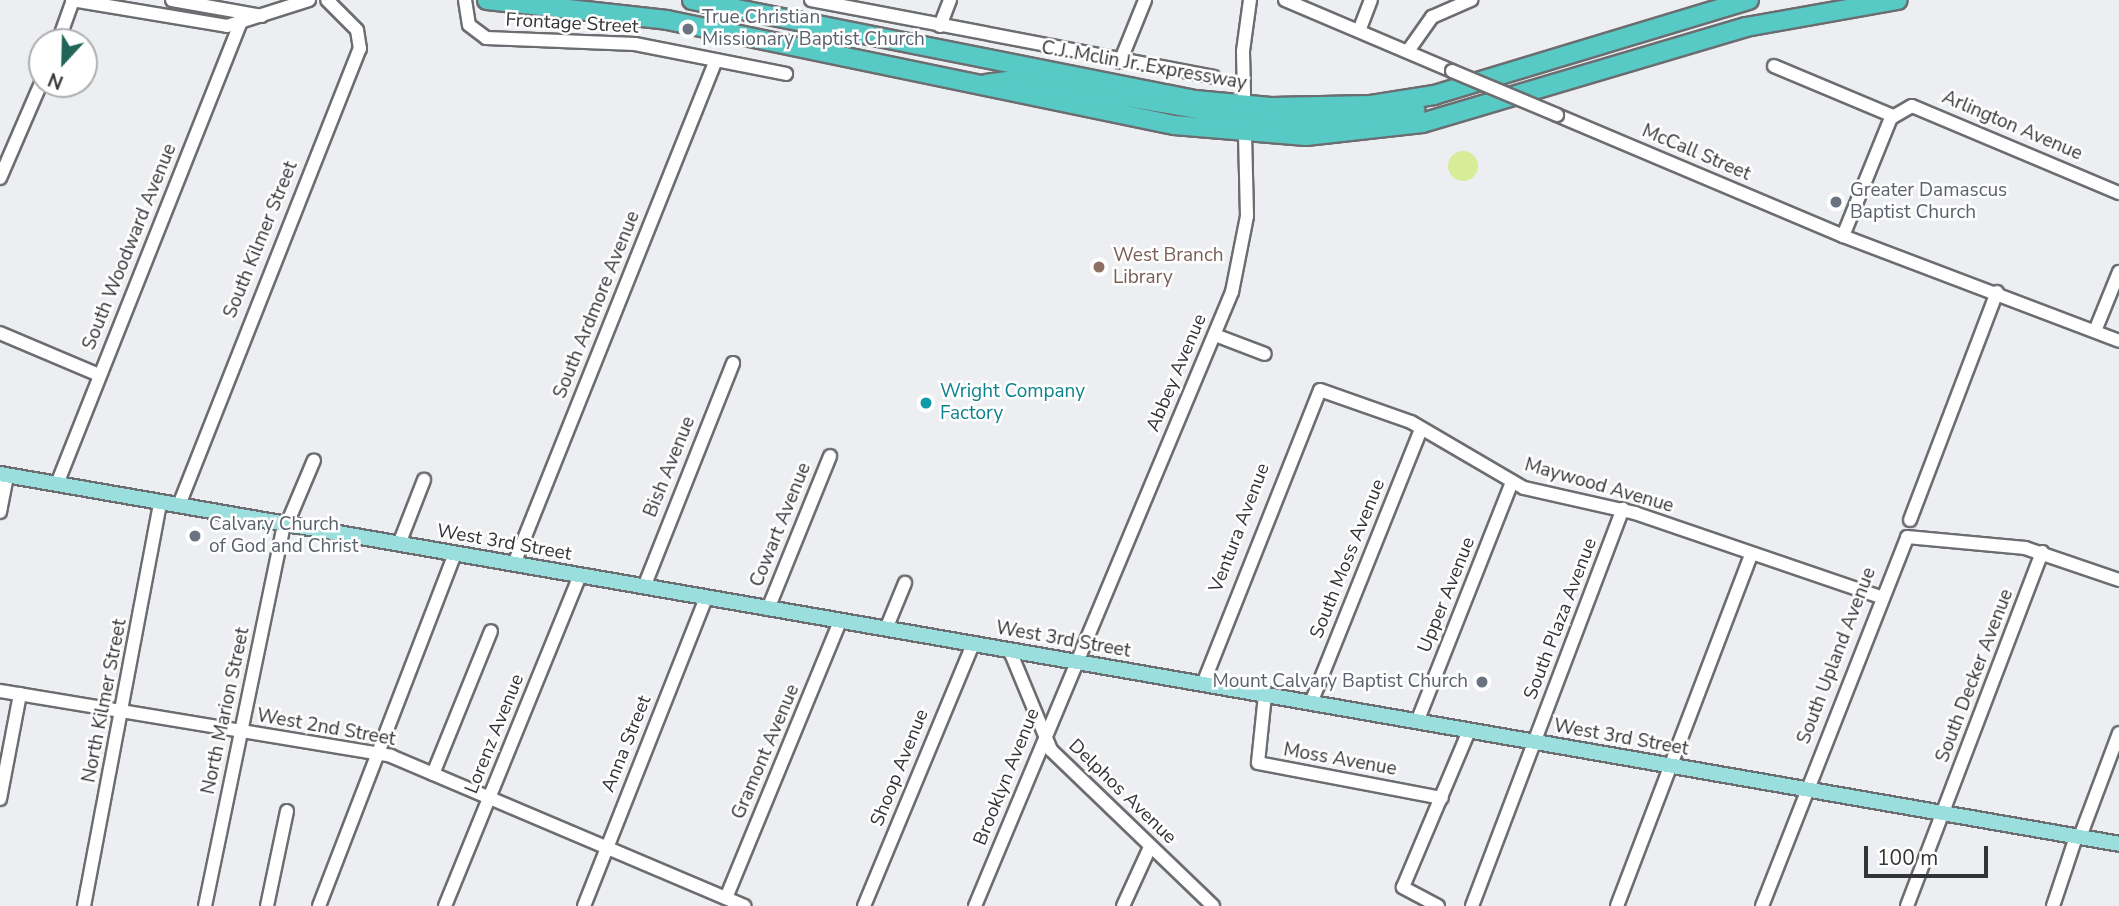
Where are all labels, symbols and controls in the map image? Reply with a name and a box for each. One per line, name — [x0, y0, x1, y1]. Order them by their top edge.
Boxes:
place label: True Christian Missionary Baptist Church — [702, 7, 925, 51]
street label: Frontage Street — [505, 9, 639, 39]
marker: True Christian Missionary Baptist Church — [680, 21, 696, 37]
north arrow — [28, 28, 98, 98]
street label: C.J. Mclin Jr. Expressway — [1040, 37, 1248, 95]
text: N — [44, 66, 67, 95]
street label: Arlington Avenue — [1938, 86, 2086, 166]
street label: McCall Street — [1638, 120, 1754, 186]
street label: South Woodward Avenue — [78, 141, 182, 353]
street label: South Kilmer Street — [219, 158, 303, 322]
place label: Greater Damascus Baptist Church — [1850, 180, 2007, 224]
marker: Greater Damascus Baptist Church — [1828, 194, 1844, 210]
street label: South Ardmore Avenue — [549, 208, 645, 402]
place label: West Branch Library — [1113, 245, 1223, 289]
marker: West Branch Library — [1091, 259, 1107, 275]
street label: Abbey Avenue — [1142, 311, 1212, 435]
place label: Wright Company Factory — [940, 381, 1085, 425]
marker: Wright Company Factory — [918, 395, 934, 411]
street label: Bish Avenue — [639, 413, 701, 521]
street label: Maywood Avenue — [1522, 454, 1676, 518]
street label: Cowart Avenue — [746, 460, 816, 590]
street label: Ventura Avenue — [1205, 460, 1275, 596]
street label: South Moss Avenue — [1306, 476, 1390, 642]
place label: Calvary Church of God and Christ — [209, 514, 358, 558]
street label: West 3rd Street — [435, 520, 573, 566]
marker: Calvary Church of God and Christ — [187, 528, 203, 544]
street label: Upper Avenue — [1413, 534, 1481, 656]
street label: South Plaza Avenue — [1520, 535, 1602, 703]
street label: South Upland Avenue — [1793, 565, 1881, 747]
street label: South Decker Avenue — [1931, 586, 2019, 766]
street label: North Kilmer Street — [78, 617, 132, 785]
street label: West 3rd Street — [994, 617, 1132, 663]
street label: North Marion Street — [197, 626, 255, 796]
street label: Lorenz Avenue — [461, 671, 529, 797]
place label: Mount Calvary Baptist Church — [1213, 671, 1468, 693]
marker: Mount Calvary Baptist Church — [1474, 674, 1490, 690]
street label: Gramont Avenue — [727, 681, 805, 823]
street label: Anna Street — [597, 692, 657, 796]
street label: West 2nd Street — [255, 705, 397, 751]
street label: Brooklyn Avenue — [969, 705, 1045, 849]
street label: Shoop Avenue — [866, 706, 934, 830]
street label: West 3rd Street — [1552, 715, 1690, 761]
street label: Delphos Avenue — [1063, 735, 1181, 849]
street label: Moss Avenue — [1282, 739, 1398, 781]
scale bar — [1867, 832, 1991, 876]
text: 100 m — [1877, 844, 1938, 872]

